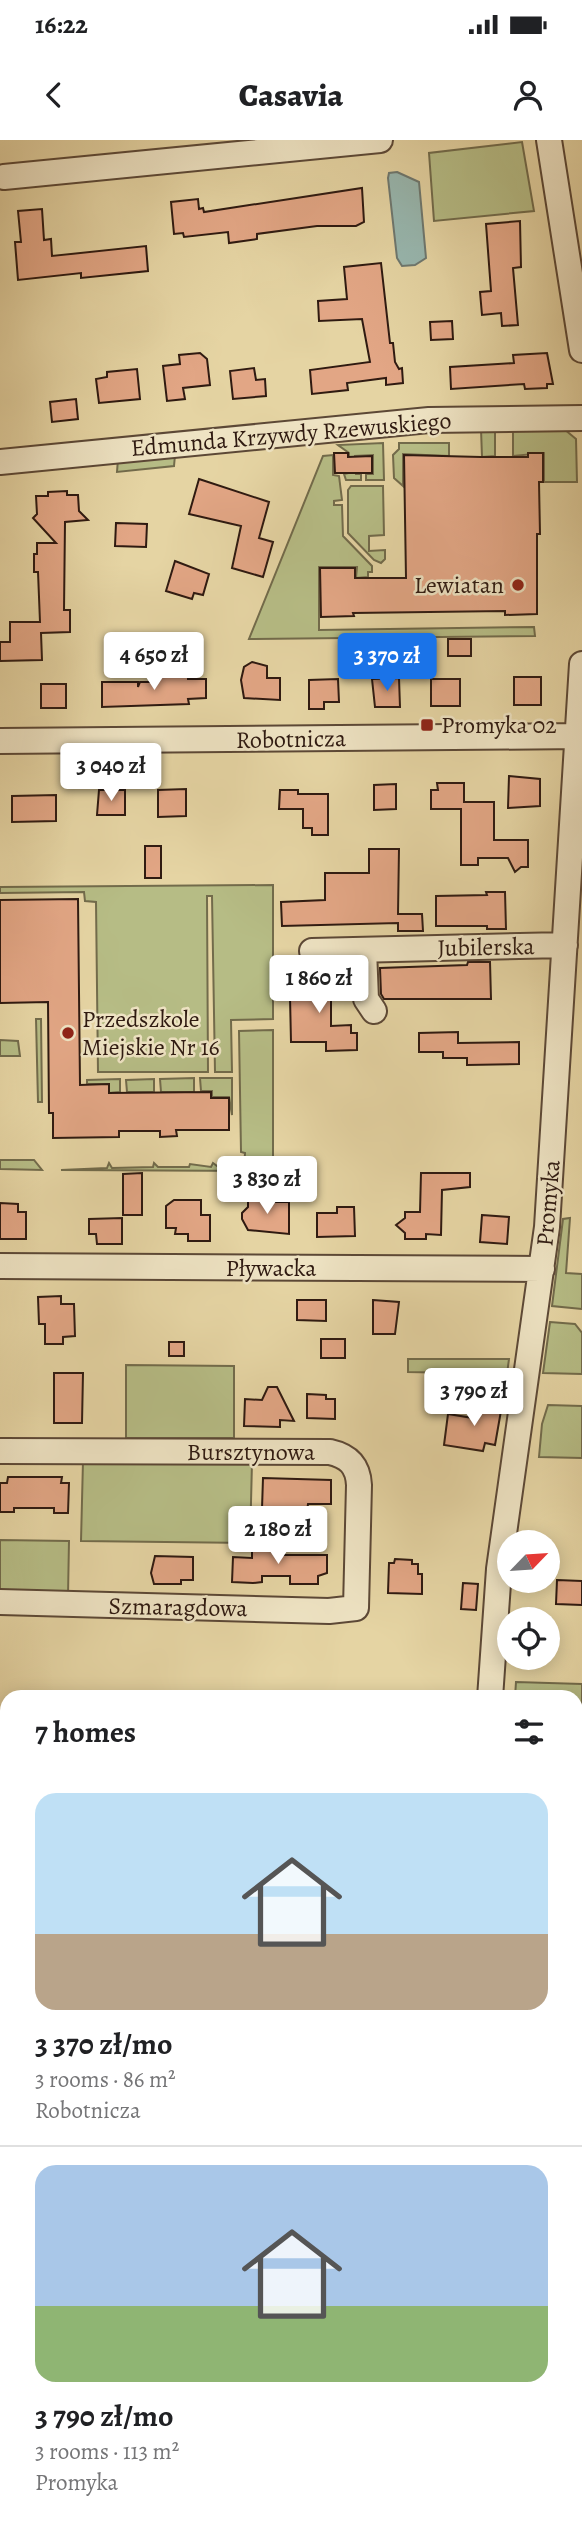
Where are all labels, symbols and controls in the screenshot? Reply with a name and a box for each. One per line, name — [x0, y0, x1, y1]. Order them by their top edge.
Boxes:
text: 16:22 — [35, 7, 88, 42]
text: Casavia — [239, 73, 343, 117]
icon: back — [35, 76, 73, 114]
icon: person — [509, 76, 547, 114]
street label: Edmunda Krzywdy Rzewuskiego — [129, 404, 453, 464]
place label: Lewiatan — [414, 569, 504, 601]
marker: Lewiatan — [510, 577, 526, 593]
pin: 4 650 zł — [82, 632, 226, 692]
pin: 3 370 zł — [315, 634, 459, 693]
text: 4 650 zł — [120, 639, 188, 670]
text: 3 370 zł — [354, 640, 420, 671]
place label: Promyka 02 — [441, 709, 557, 741]
marker: Promyka 02 — [419, 717, 435, 733]
street label: Robotnicza — [236, 722, 347, 756]
pin: 3 040 zł — [39, 744, 183, 803]
text: 3 040 zł — [76, 750, 146, 781]
street label: Jubilerska — [437, 930, 536, 964]
pin: 1 860 zł — [247, 956, 391, 1015]
text: 1 860 zł — [285, 962, 353, 993]
place label: Przedszkole Miejskie Nr 16 — [82, 1003, 220, 1063]
marker: Przedszkole Miejskie Nr 16 — [60, 1025, 76, 1041]
pin: 3 830 zł — [195, 1156, 339, 1216]
street label: Promyka — [528, 1158, 568, 1248]
text: 3 830 zł — [233, 1163, 301, 1194]
street label: Pływacka — [226, 1252, 317, 1284]
pin: 3 790 zł — [402, 1368, 546, 1428]
text: 3 790 zł — [440, 1375, 508, 1406]
street label: Bursztynowa — [187, 1436, 316, 1468]
pin: 2 180 zł — [206, 1506, 350, 1566]
text: 2 180 zł — [244, 1513, 312, 1544]
north arrow — [497, 1530, 560, 1592]
map controls — [497, 1530, 560, 1670]
street label: Szmaragdowa — [108, 1590, 249, 1624]
button: locate — [497, 1607, 560, 1670]
text: 7 homes — [35, 1712, 136, 1752]
icon: filters — [510, 1713, 548, 1751]
icon: home — [229, 1839, 355, 1965]
text: 3 370 zł/mo — [35, 2024, 173, 2064]
text: 3 rooms · 86 m² — [35, 2064, 176, 2095]
text: Robotnicza — [35, 2095, 141, 2126]
icon: home — [229, 2211, 355, 2337]
text: 3 790 zł/mo — [35, 2396, 173, 2436]
text: 3 rooms · 113 m² — [35, 2436, 179, 2467]
text: Promyka — [35, 2467, 118, 2498]

